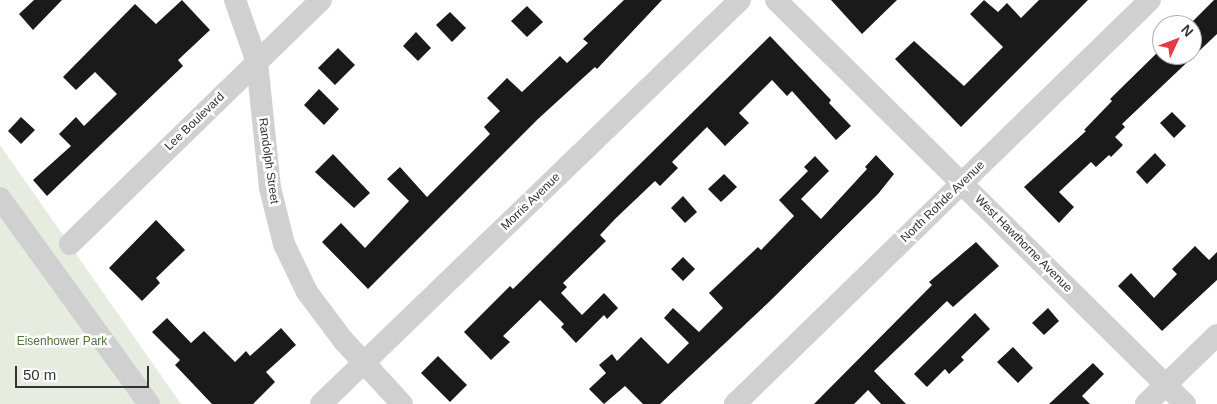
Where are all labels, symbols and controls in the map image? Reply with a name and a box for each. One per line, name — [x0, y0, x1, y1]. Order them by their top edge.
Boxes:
north arrow — [1152, 15, 1202, 65]
text: N — [1178, 21, 1197, 40]
street label: Lee Boulevard — [162, 90, 228, 154]
street label: Randolph Street — [255, 117, 281, 205]
street label: North Rohde Avenue — [898, 158, 988, 246]
street label: Morris Avenue — [498, 170, 564, 234]
street label: West Hawthorne Avenue — [971, 192, 1075, 296]
park label: Eisenhower Park — [17, 335, 107, 349]
scale bar — [18, 356, 151, 388]
text: 50 m — [23, 366, 56, 383]

